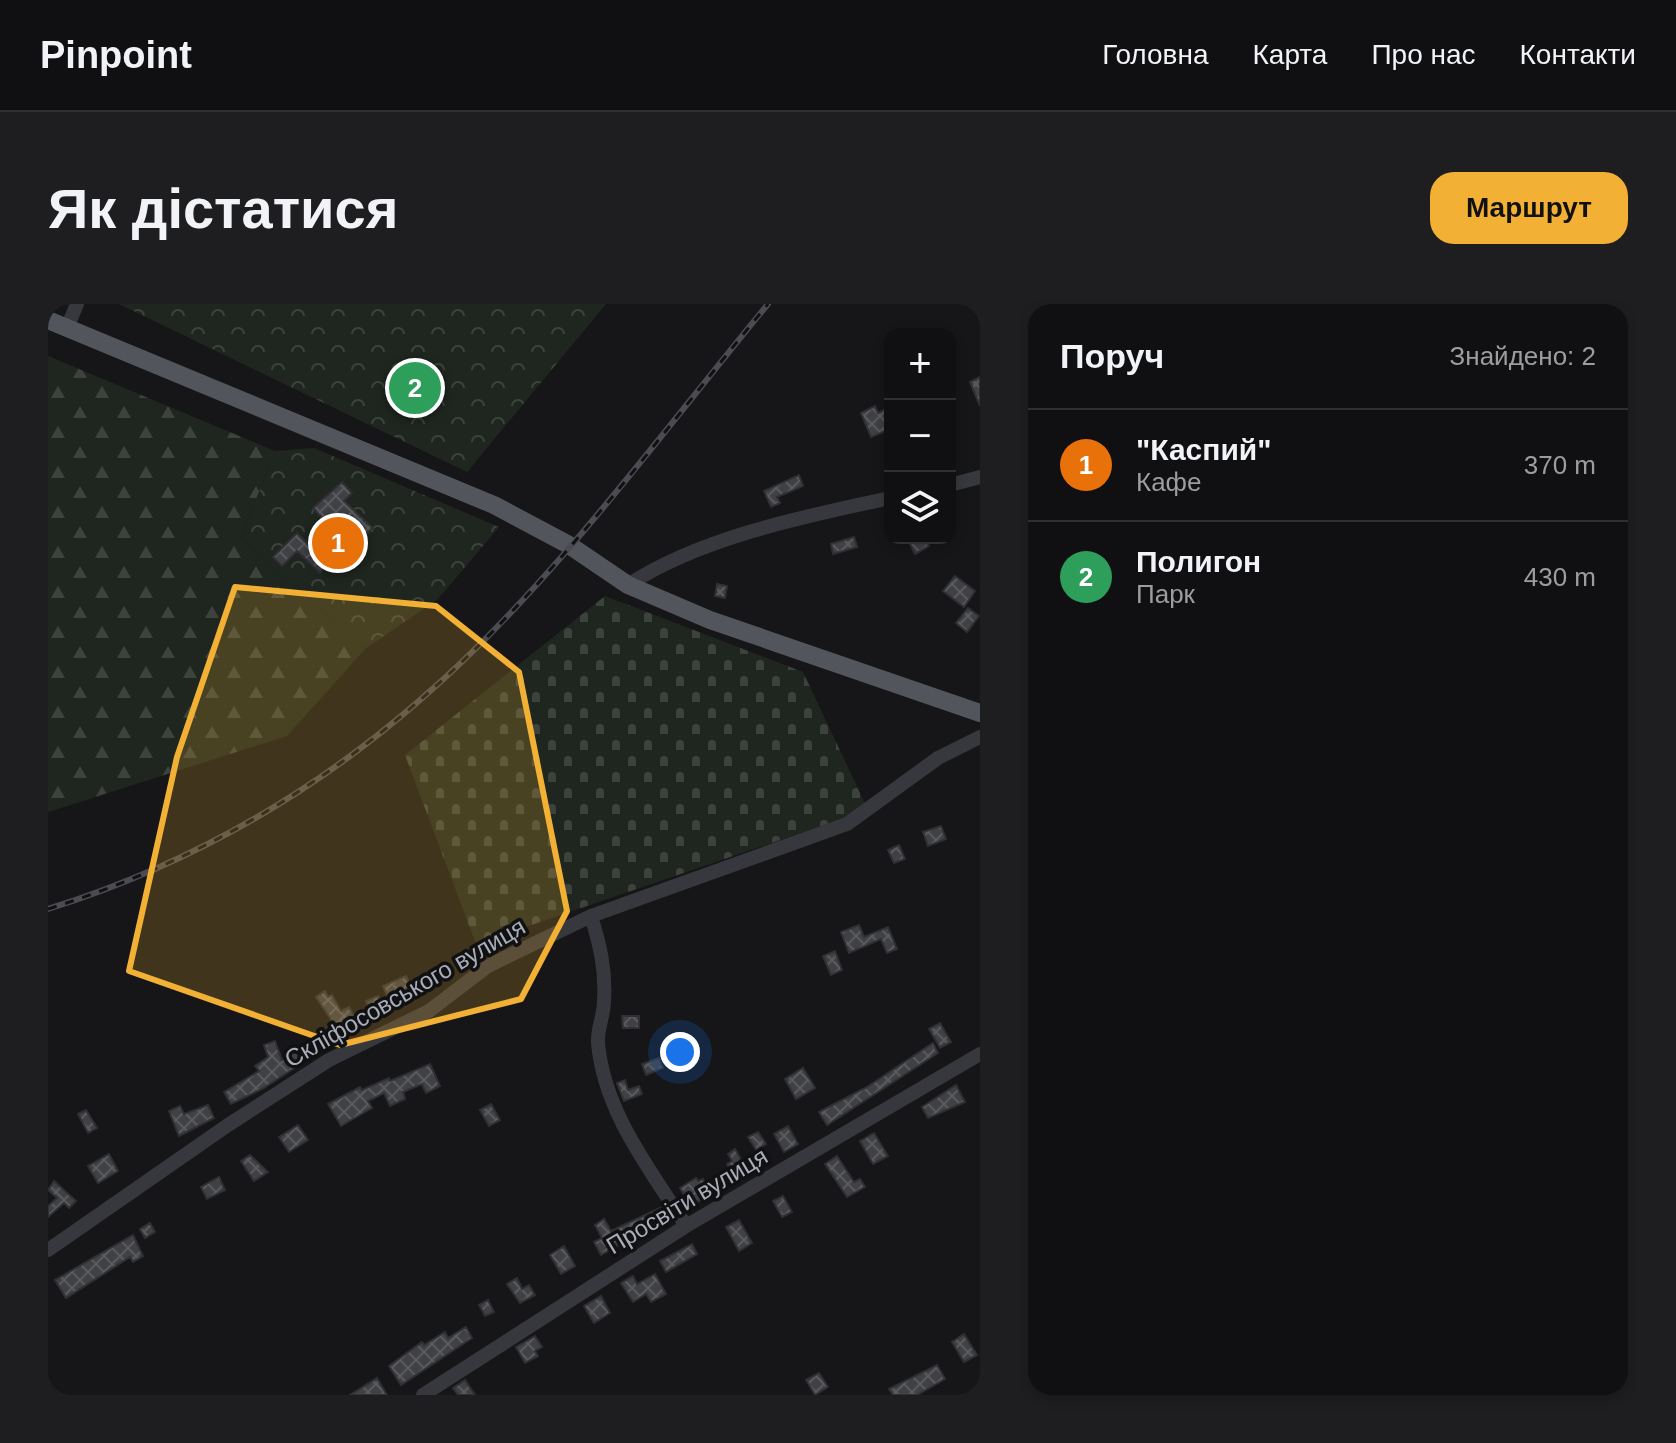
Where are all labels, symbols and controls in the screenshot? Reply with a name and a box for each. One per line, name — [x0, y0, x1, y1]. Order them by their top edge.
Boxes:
text: Pinpoint — [40, 34, 192, 76]
text: Головна — [1102, 39, 1209, 70]
text: Карта — [1253, 39, 1327, 70]
text: Про нас — [1371, 39, 1476, 70]
text: Контакти — [1520, 39, 1636, 70]
button: Маршрут — [1430, 172, 1628, 244]
text: Як дістатися — [48, 177, 398, 240]
map controls — [884, 328, 956, 544]
button: + — [884, 328, 956, 400]
text: Поруч — [1060, 337, 1164, 375]
text: Знайдено: 2 — [1450, 341, 1596, 371]
pin: 2 — [389, 358, 441, 418]
button: − — [884, 400, 956, 472]
text: "Каспий" — [1136, 433, 1272, 466]
text: 1 — [1079, 450, 1093, 480]
text: 370 m — [1524, 450, 1596, 480]
text: Кафе — [1136, 467, 1201, 497]
button: layers — [884, 472, 956, 544]
pin: 1 — [312, 513, 364, 573]
text: Полигон — [1136, 545, 1261, 578]
text: 2 — [1079, 562, 1093, 592]
text: 430 m — [1524, 562, 1596, 592]
text: Парк — [1136, 579, 1195, 609]
street label: Скліфосовського вулиця — [280, 913, 530, 1073]
your location — [660, 1032, 700, 1072]
street label: Просвіти вулиця — [601, 1142, 772, 1259]

